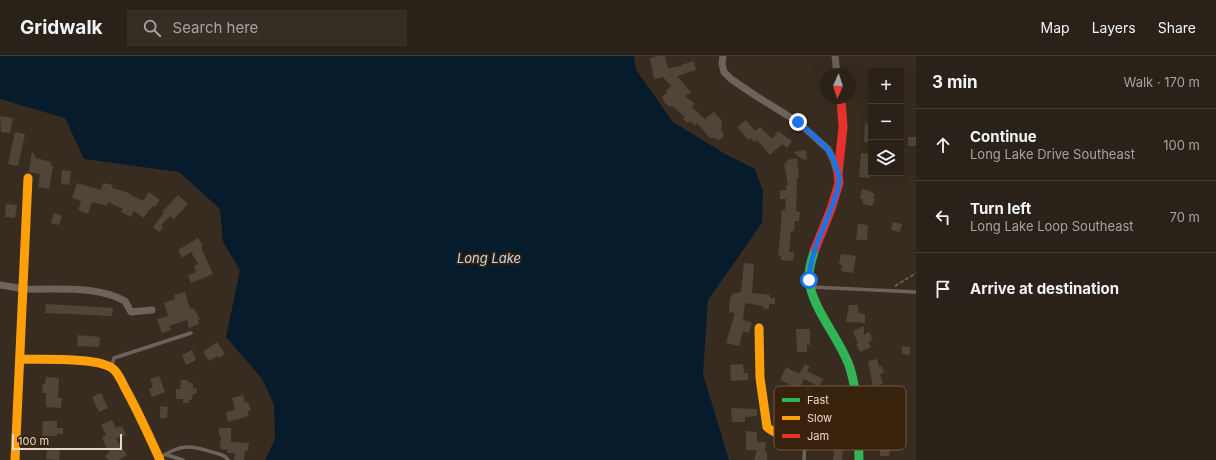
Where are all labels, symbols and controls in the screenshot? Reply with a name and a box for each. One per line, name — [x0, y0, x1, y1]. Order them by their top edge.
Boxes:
search box — [127, 10, 407, 46]
text: Gridwalk — [20, 16, 103, 39]
icon: search — [141, 17, 163, 39]
text: Search here — [173, 18, 258, 37]
text: Map — [1041, 19, 1070, 36]
text: Layers — [1092, 19, 1136, 36]
text: Share — [1158, 19, 1196, 36]
north arrow — [820, 68, 856, 104]
map controls — [868, 68, 904, 176]
button: + — [868, 68, 904, 104]
text: 3 min — [932, 72, 978, 92]
text: Walk · 170 m — [1124, 74, 1200, 90]
button: − — [868, 104, 904, 140]
route end — [789, 113, 807, 131]
text: Continue — [970, 127, 1037, 146]
icon: ahead — [932, 134, 954, 156]
text: 100 m — [1163, 137, 1200, 153]
button: layers — [868, 140, 904, 176]
text: Long Lake Drive Southeast — [970, 146, 1135, 162]
text: Turn left — [970, 199, 1031, 218]
icon: left — [932, 206, 954, 228]
text: 70 m — [1170, 209, 1200, 225]
text: Long Lake Loop Southeast — [970, 218, 1134, 234]
water label: Long Lake — [457, 250, 521, 266]
route start — [800, 271, 818, 289]
icon: arrive — [932, 278, 954, 300]
text: Arrive at destination — [970, 279, 1119, 298]
legend — [774, 386, 906, 450]
text: Fast — [807, 393, 829, 407]
text: Slow — [807, 411, 832, 425]
text: Jam — [807, 429, 829, 443]
scale bar — [12, 432, 122, 451]
text: 100 m — [18, 434, 49, 448]

